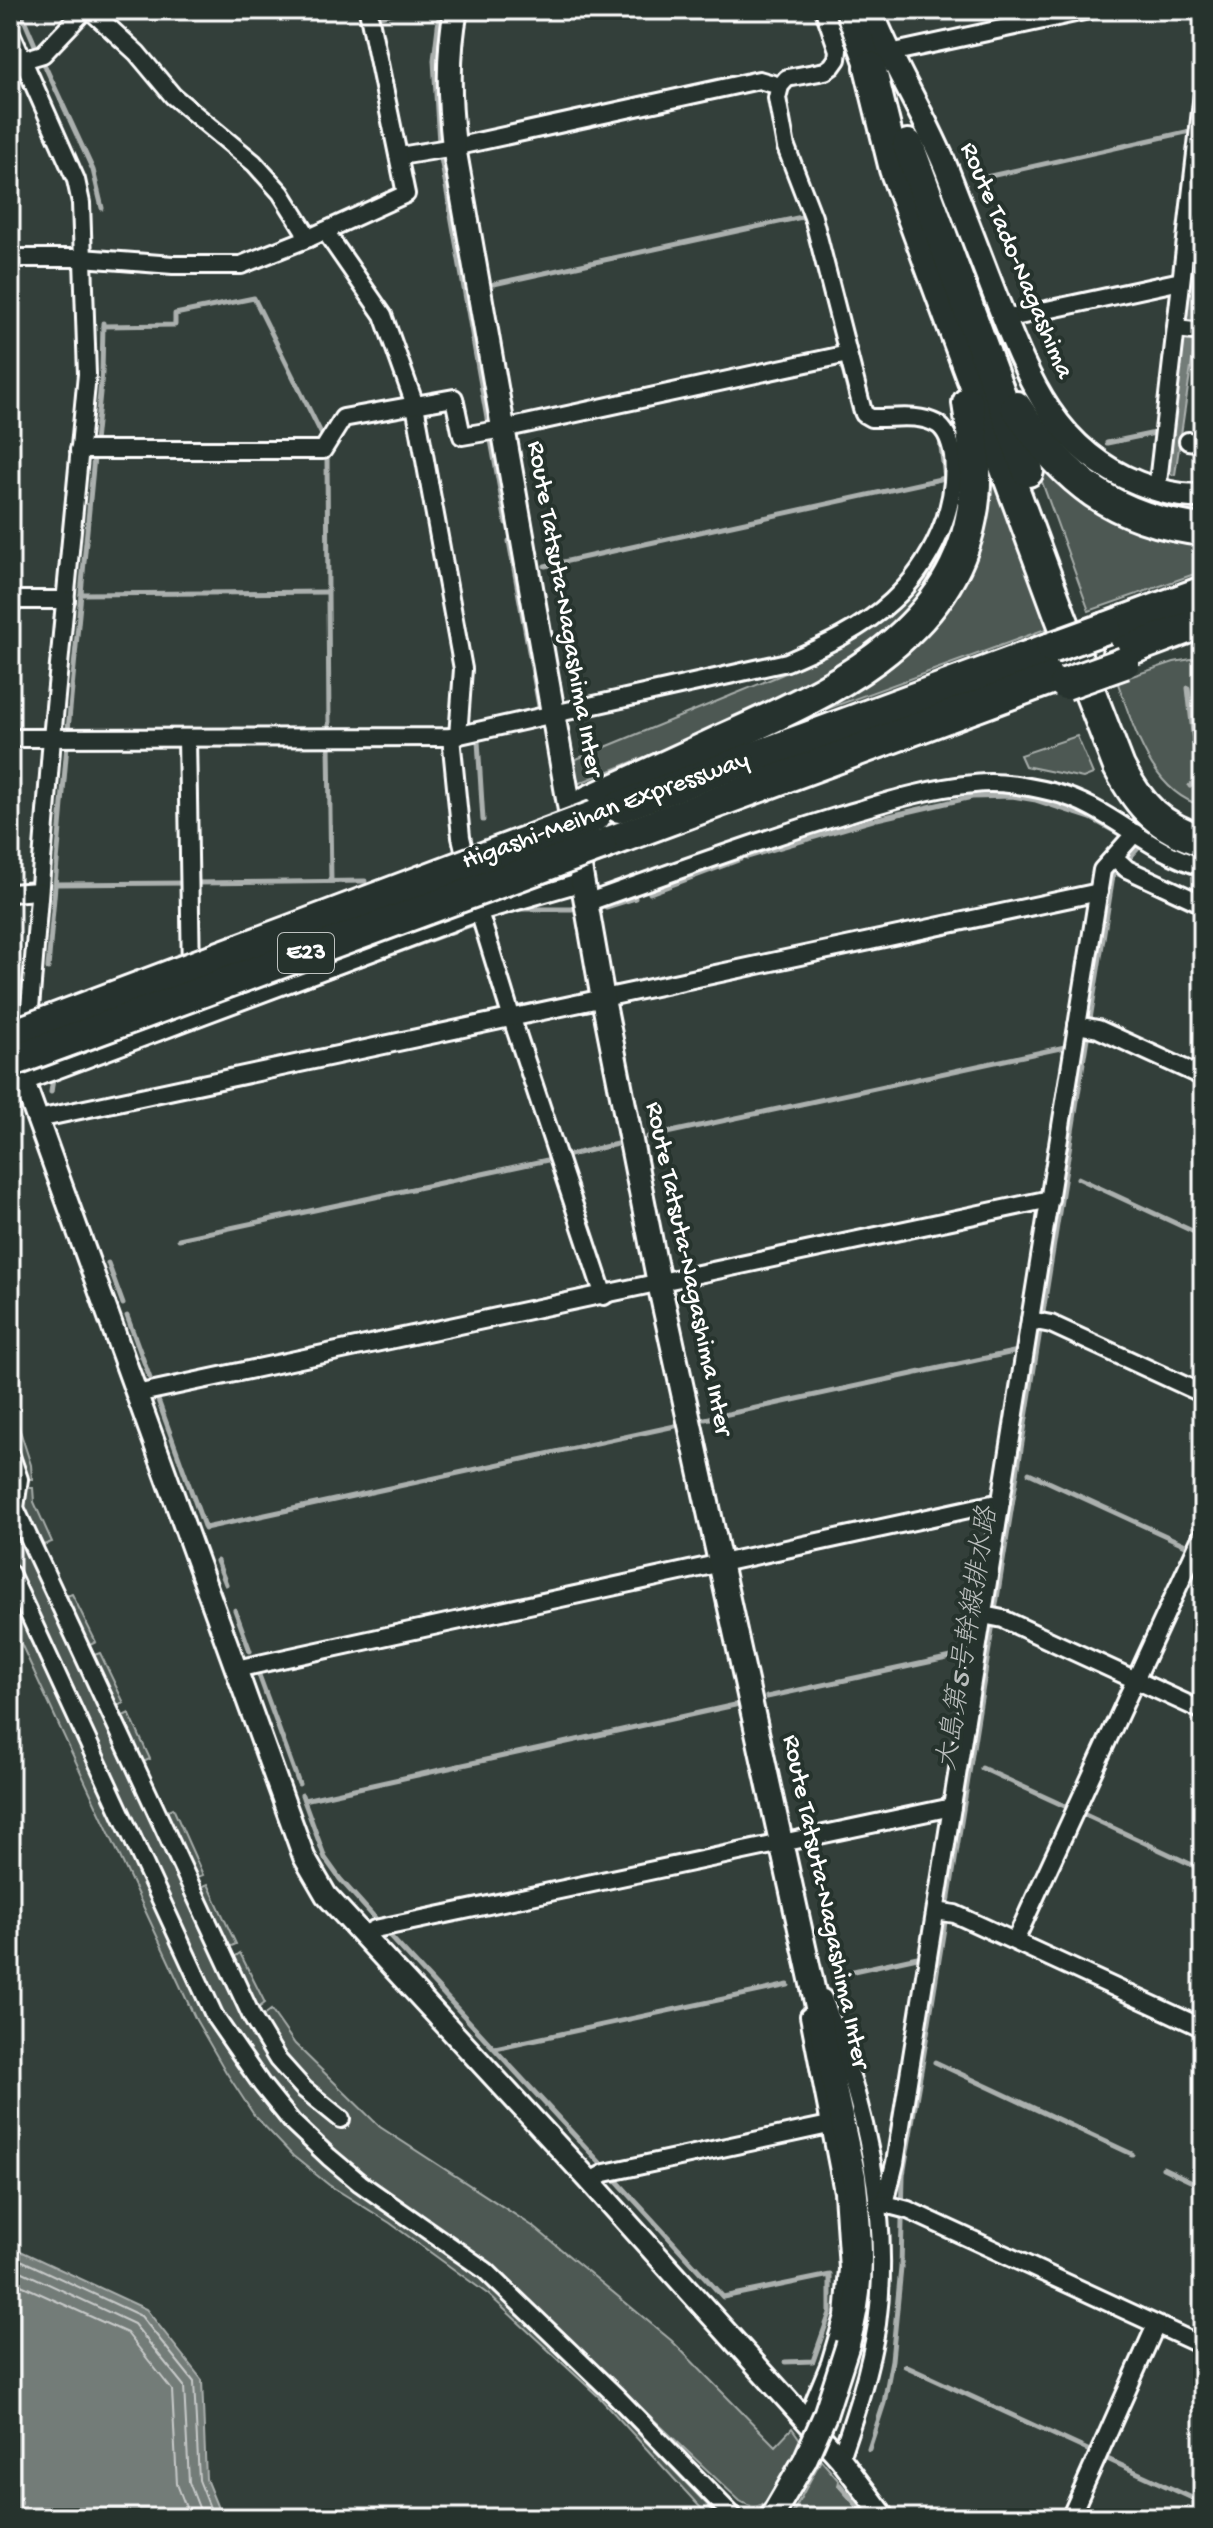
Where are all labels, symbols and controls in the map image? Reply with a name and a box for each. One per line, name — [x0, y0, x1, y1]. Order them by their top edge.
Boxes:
street label: Route Tado-Nagashima — [951, 138, 1079, 385]
street label: Route Tatsuta-Nagashima Inter — [518, 439, 608, 782]
street label: Higashi-Meihan Expressway — [458, 746, 754, 878]
road number: E23 — [278, 933, 334, 973]
street label: Route Tatsuta-Nagashima Inter — [636, 1099, 738, 1441]
water label: 大島第5号幹線排水路 — [931, 1503, 1006, 1773]
street label: Route Tatsuta-Nagashima Inter — [773, 1732, 875, 2074]

